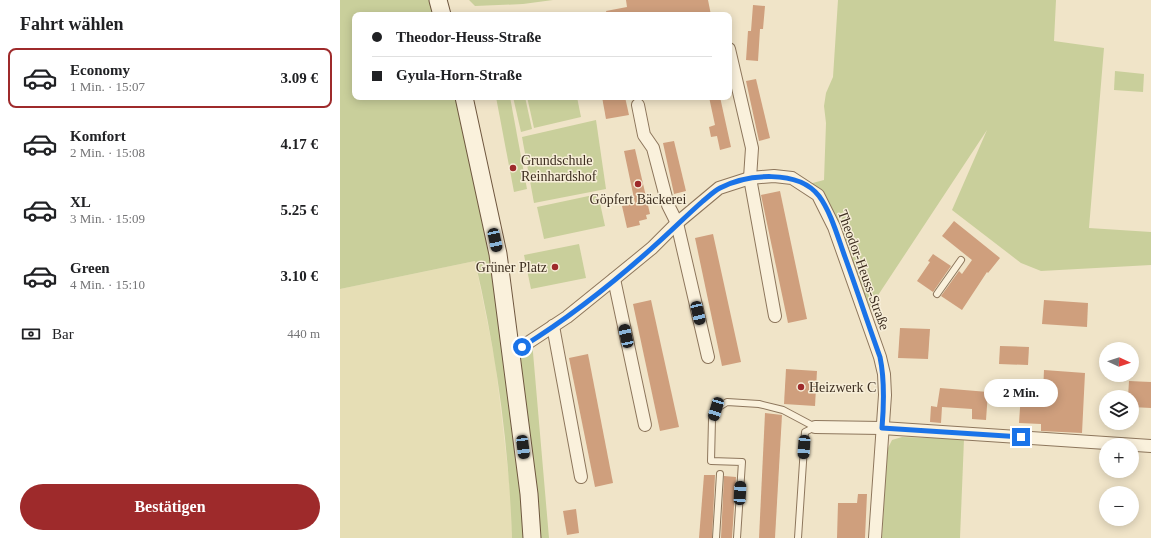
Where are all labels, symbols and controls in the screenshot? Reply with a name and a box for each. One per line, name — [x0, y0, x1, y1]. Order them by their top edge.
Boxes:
text: Fahrt wählen — [20, 14, 124, 34]
text: Theodor-Heuss-Straße — [396, 29, 541, 45]
icon: car — [22, 60, 58, 96]
text: Economy — [70, 62, 130, 78]
text: Gyula-Horn-Straße — [396, 67, 522, 83]
text: 3.09 € — [281, 70, 318, 86]
text: 1 Min. · 15:07 — [70, 79, 145, 94]
icon: car — [22, 126, 58, 162]
text: Komfort — [70, 128, 126, 144]
text: 4.17 € — [281, 136, 318, 152]
text: 2 Min. · 15:08 — [70, 145, 145, 160]
place label: Grundschule Reinhardshof — [521, 153, 597, 184]
marker: Grundschule Reinhardshof — [508, 163, 518, 173]
marker: Göpfert Bäckerei — [633, 179, 643, 189]
icon: car — [22, 192, 58, 228]
place label: Göpfert Bäckerei — [590, 192, 686, 207]
text: XL — [70, 194, 91, 210]
text: 5.25 € — [281, 202, 318, 218]
street label: Theodor-Heuss-Straße — [835, 208, 892, 332]
text: 3 Min. · 15:09 — [70, 211, 145, 226]
car — [487, 227, 503, 253]
icon: car — [22, 258, 58, 294]
text: Green — [70, 260, 110, 276]
place label: Grüner Platz — [476, 260, 547, 275]
marker: Grüner Platz — [550, 262, 560, 272]
text: 3.10 € — [281, 268, 318, 284]
text: 4 Min. · 15:10 — [70, 277, 145, 292]
car — [689, 300, 707, 326]
icon: cash — [20, 323, 42, 345]
car — [618, 323, 634, 349]
text: Bar — [52, 326, 74, 342]
text: 440 m — [287, 326, 320, 341]
route start — [513, 338, 531, 356]
north arrow — [1099, 342, 1139, 382]
map controls — [1099, 342, 1139, 526]
callout: 2 Min. — [984, 379, 1058, 407]
place label: Heizwerk C — [809, 380, 876, 395]
marker: Heizwerk C — [796, 382, 806, 392]
text: 2 Min. — [1003, 385, 1039, 400]
button: layers — [1099, 390, 1139, 430]
car — [707, 396, 725, 422]
route end — [1012, 428, 1030, 446]
car — [516, 434, 530, 460]
car — [797, 435, 811, 459]
button: + — [1099, 438, 1139, 478]
car — [733, 481, 747, 505]
button: Bestätigen — [20, 484, 320, 530]
button: − — [1099, 486, 1139, 526]

